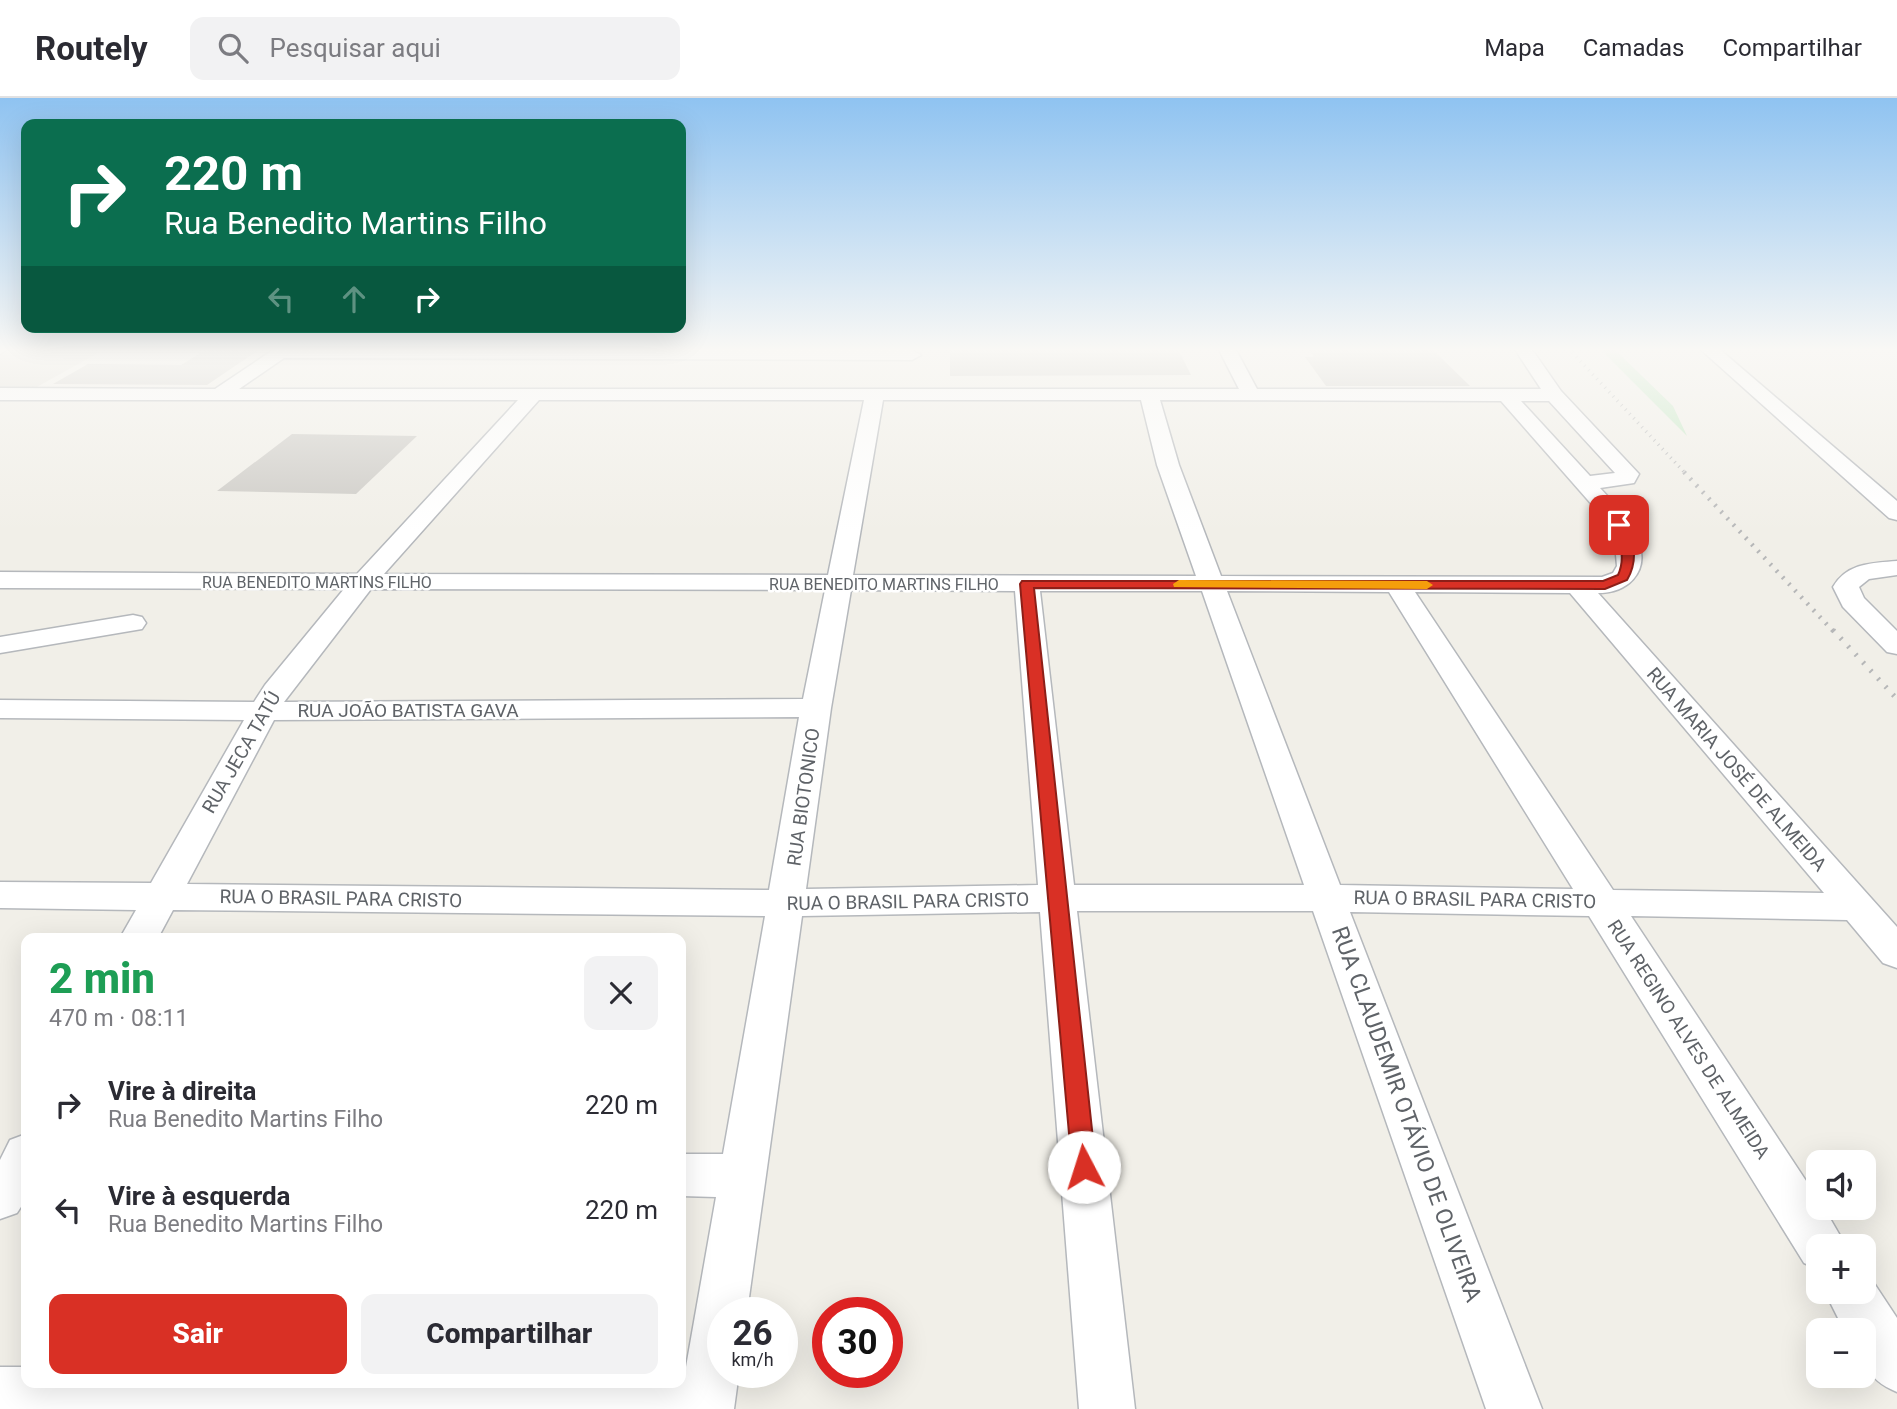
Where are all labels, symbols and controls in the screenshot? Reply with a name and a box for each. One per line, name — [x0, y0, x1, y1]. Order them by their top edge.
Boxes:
search box — [190, 17, 680, 80]
text: Routely — [35, 29, 148, 68]
icon: search — [214, 29, 252, 67]
text: Pesquisar aqui — [270, 33, 441, 63]
text: Mapa — [1484, 34, 1545, 62]
text: Camadas — [1583, 34, 1684, 62]
text: Compartilhar — [1722, 34, 1862, 62]
text: 220 m — [164, 145, 303, 202]
icon: right — [49, 147, 140, 238]
text: Rua Benedito Martins Filho — [164, 204, 547, 242]
icon: left — [262, 280, 300, 318]
icon: ahead — [335, 280, 373, 318]
icon: right — [408, 280, 446, 318]
pin — [1589, 495, 1649, 555]
icon: arrive — [1600, 506, 1638, 544]
street label: RUA BENEDITO MARTINS FILHO — [202, 573, 432, 592]
street label: RUA BENEDITO MARTINS FILHO — [769, 575, 999, 594]
street label: RUA MARIA JOSÉ DE ALMEIDA — [1642, 663, 1832, 876]
street label: RUA JECA TATÚ — [197, 687, 286, 817]
street label: RUA JOÃO BATISTA GAVA — [297, 699, 519, 722]
street label: RUA BIOTONICO — [782, 727, 825, 868]
street label: RUA O BRASIL PARA CRISTO — [219, 885, 462, 912]
street label: RUA O BRASIL PARA CRISTO — [1353, 886, 1596, 913]
street label: RUA O BRASIL PARA CRISTO — [787, 888, 1030, 915]
street label: RUA REGINO ALVES DE ALMEIDA — [1603, 915, 1775, 1164]
street label: RUA CLAUDEMIR OTÁVIO DE OLIVEIRA — [1326, 922, 1488, 1306]
text: 2 min — [49, 954, 155, 1003]
button: close — [584, 956, 658, 1030]
text: 470 m · 08:11 — [49, 1005, 188, 1032]
text: Vire à direita — [108, 1076, 256, 1106]
icon: right — [49, 1086, 87, 1124]
text: 220 m — [585, 1090, 658, 1120]
text: Rua Benedito Martins Filho — [108, 1106, 383, 1133]
position arrow — [1047, 1130, 1121, 1204]
map controls — [1806, 1150, 1876, 1388]
button: sound — [1806, 1150, 1876, 1220]
text: Vire à esquerda — [108, 1181, 291, 1211]
icon: left — [49, 1191, 87, 1229]
text: 220 m — [585, 1195, 658, 1225]
text: Rua Benedito Martins Filho — [108, 1211, 383, 1238]
button: + — [1806, 1234, 1876, 1304]
button: Sair — [49, 1294, 347, 1374]
button: Compartilhar — [361, 1294, 658, 1374]
speed limit sign: 30 — [812, 1297, 903, 1388]
text: 26 — [732, 1313, 773, 1354]
button: − — [1806, 1318, 1876, 1388]
text: km/h — [731, 1349, 774, 1370]

